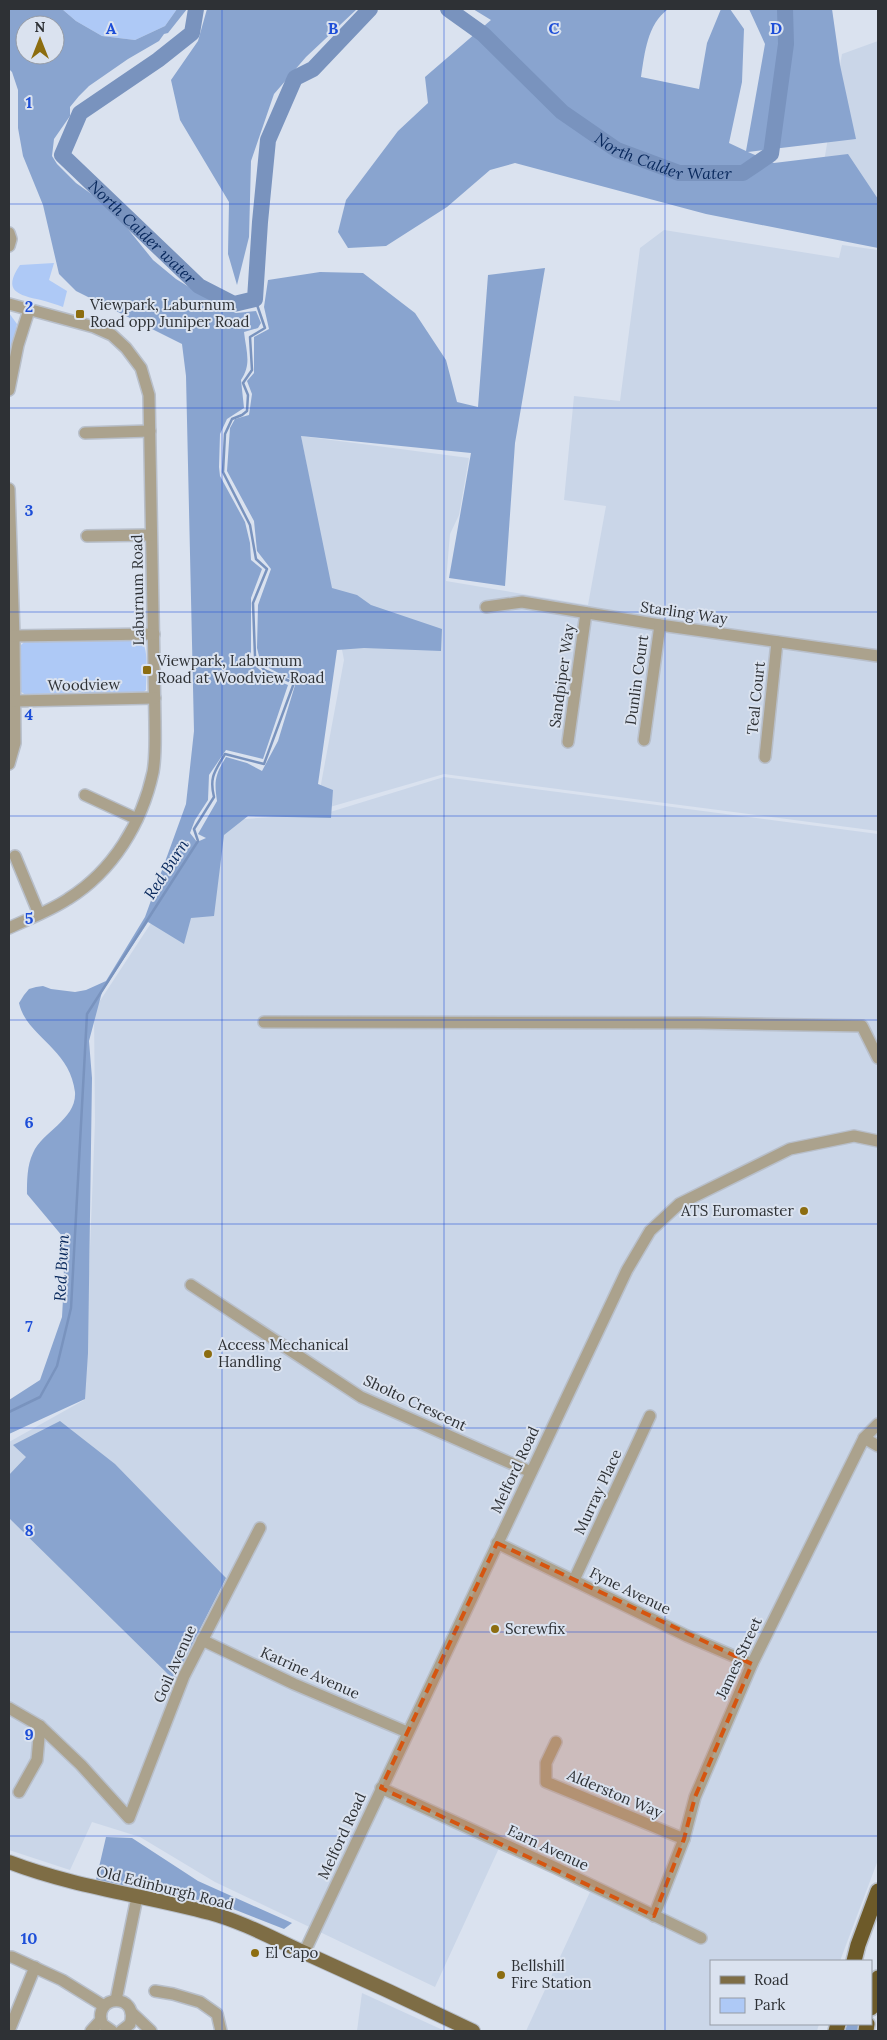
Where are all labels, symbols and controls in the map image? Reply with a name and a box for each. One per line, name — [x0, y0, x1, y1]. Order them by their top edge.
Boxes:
north arrow — [15, 15, 65, 65]
text: N — [35, 18, 46, 36]
text: A — [106, 18, 117, 38]
text: B — [328, 18, 339, 38]
text: C — [548, 18, 560, 38]
text: D — [770, 18, 782, 38]
text: 1 — [26, 92, 32, 112]
water label: North Calder Water — [591, 128, 732, 183]
water label: North Calder water — [84, 176, 201, 288]
place label: Viewpark, Laburnum Road opp Juniper Road — [89, 295, 250, 331]
text: 2 — [25, 296, 33, 316]
marker: Viewpark, Laburnum Road opp Juniper Road — [74, 308, 86, 320]
text: 3 — [25, 500, 34, 520]
street label: Laburnum Road — [127, 534, 148, 646]
street label: Starling Way — [639, 597, 729, 628]
street label: Sandpiper Way — [545, 623, 578, 729]
street label: Dunlin Court — [621, 633, 652, 726]
place label: Viewpark, Laburnum Road at Woodview Road — [156, 651, 325, 687]
street label: Teal Court — [742, 660, 769, 735]
marker: Viewpark, Laburnum Road at Woodview Road — [141, 664, 153, 676]
street label: Woodview — [47, 674, 120, 695]
text: 4 — [25, 704, 34, 724]
water label: Red Burn — [139, 835, 193, 903]
text: 5 — [25, 908, 34, 928]
text: 6 — [24, 1112, 34, 1132]
place label: ATS Euromaster — [680, 1201, 795, 1220]
marker: ATS Euromaster — [798, 1205, 810, 1217]
water label: Red Burn — [49, 1234, 73, 1302]
text: 7 — [25, 1316, 33, 1336]
place label: Access Mechanical Handling — [217, 1335, 349, 1371]
marker: Access Mechanical Handling — [202, 1348, 214, 1360]
street label: Sholto Crescent — [361, 1370, 470, 1435]
street label: Melford Road — [486, 1423, 543, 1516]
street label: Murray Place — [570, 1446, 626, 1537]
text: 8 — [24, 1520, 34, 1540]
street label: Fyne Avenue — [586, 1563, 674, 1618]
street label: James Street — [711, 1614, 766, 1703]
place label: Screwfix — [505, 1619, 565, 1638]
street label: Goil Avenue — [149, 1622, 200, 1706]
marker: Screwfix — [489, 1623, 501, 1635]
street label: Katrine Avenue — [258, 1642, 363, 1703]
text: 9 — [24, 1724, 34, 1744]
street label: Alderston Way — [564, 1765, 666, 1822]
street label: Melford Road — [313, 1789, 370, 1882]
street label: Earn Avenue — [505, 1820, 592, 1875]
street label: Old Edinburgh Road — [94, 1861, 236, 1914]
text: 10 — [21, 1928, 37, 1948]
place label: El Capo — [265, 1943, 319, 1962]
marker: El Capo — [249, 1947, 261, 1959]
place label: Bellshill Fire Station — [511, 1956, 592, 1992]
legend — [710, 1960, 872, 2025]
marker: Bellshill Fire Station — [495, 1969, 507, 1981]
text: Road — [754, 1970, 789, 1989]
text: Park — [754, 1995, 785, 2014]

